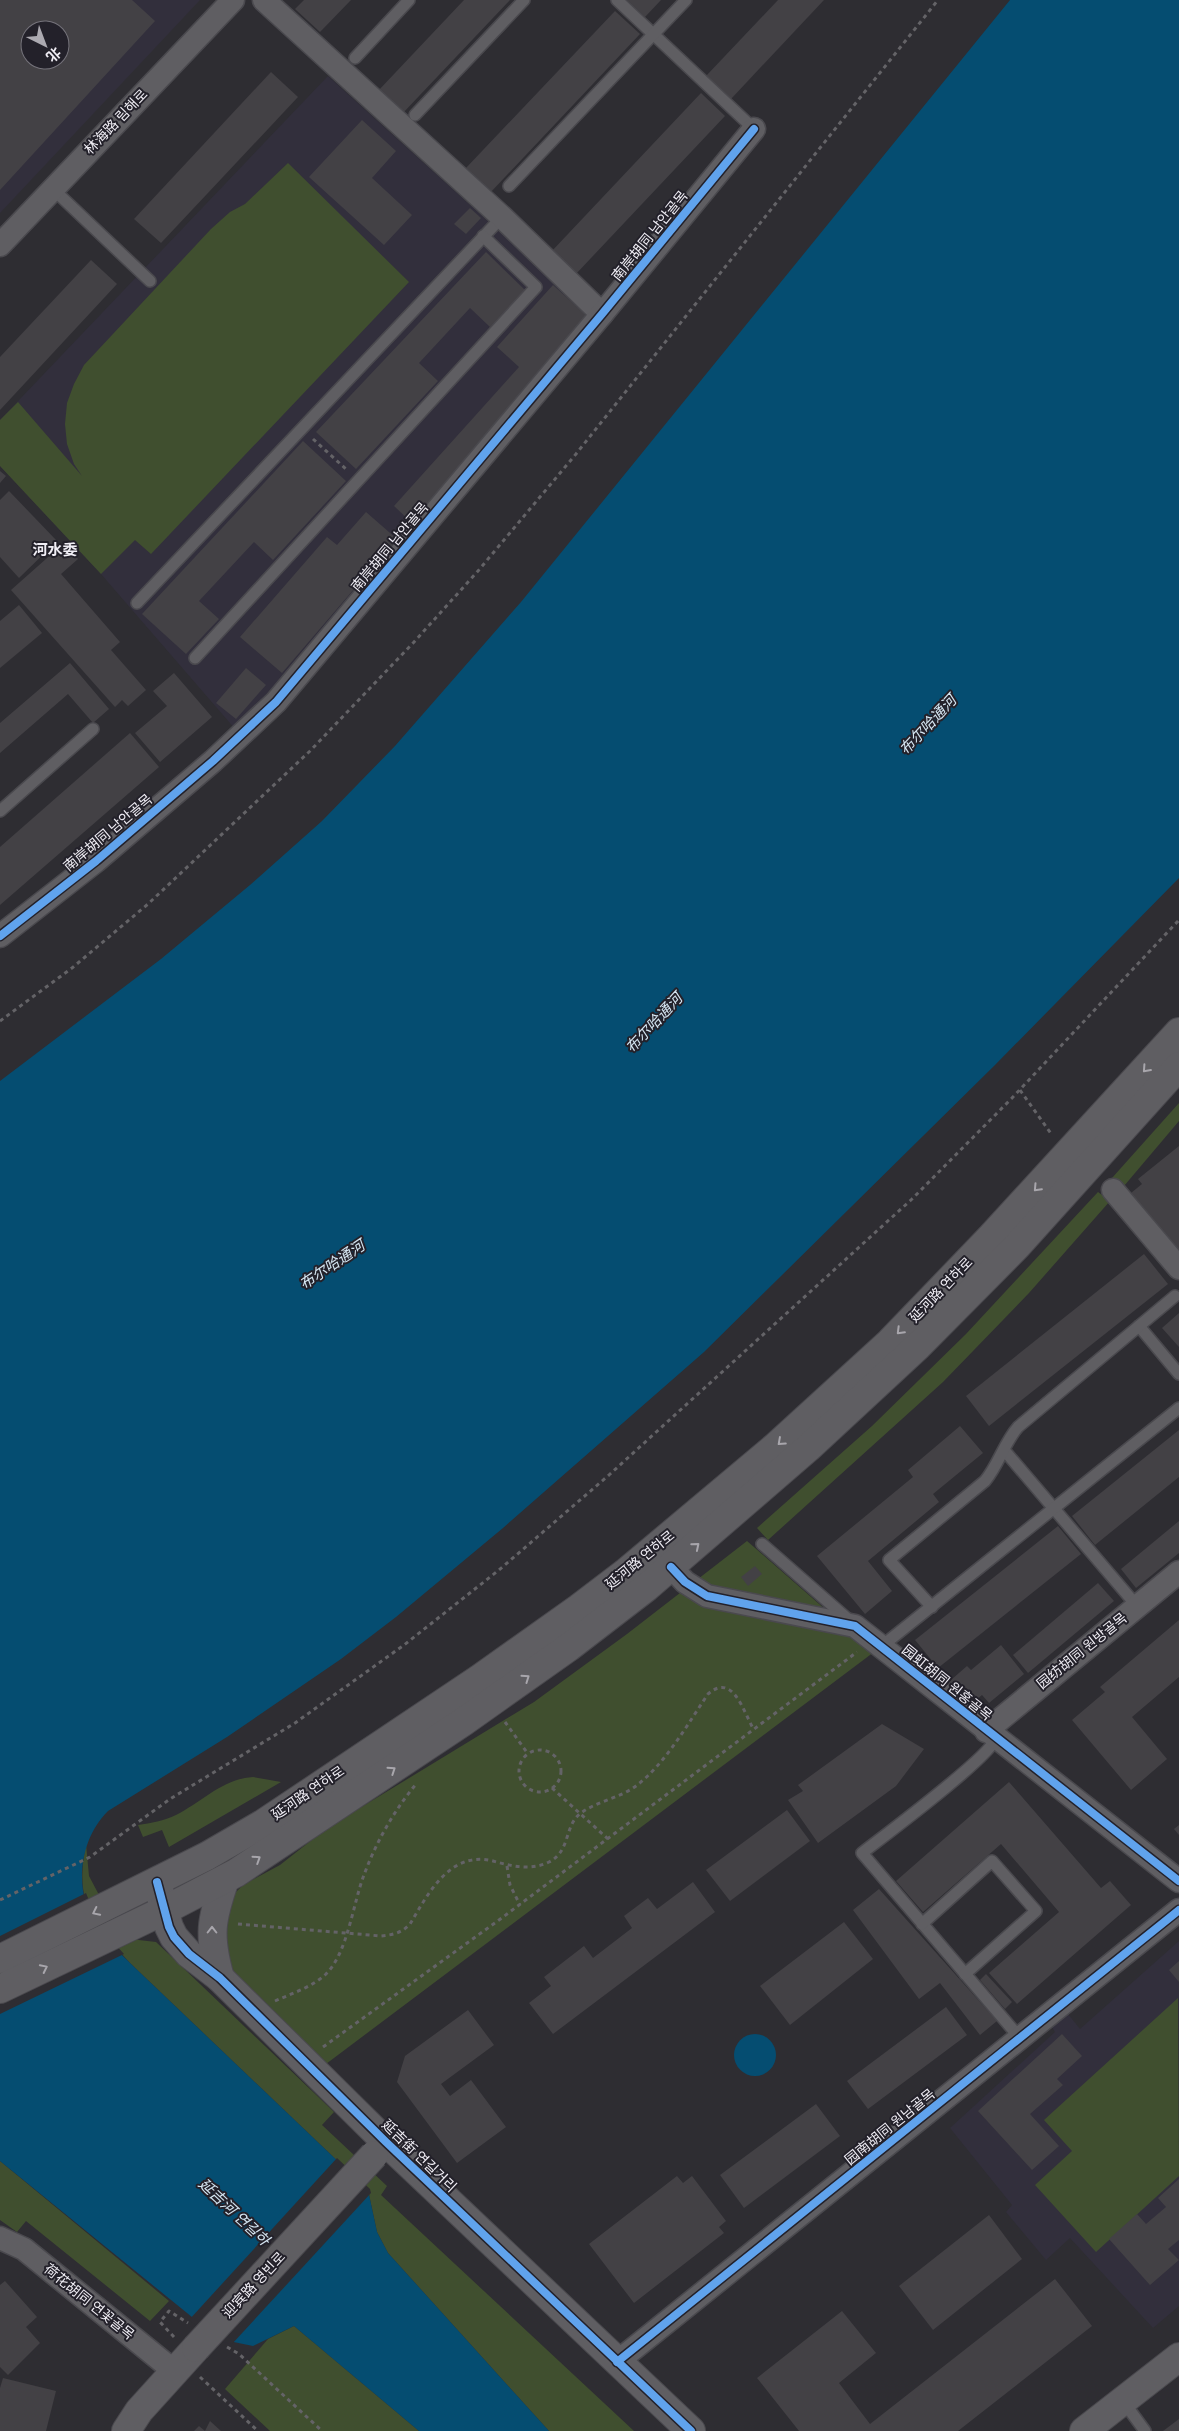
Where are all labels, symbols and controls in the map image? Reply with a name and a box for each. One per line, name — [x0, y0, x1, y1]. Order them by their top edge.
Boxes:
north arrow — [20, 20, 70, 70]
text: 北 — [42, 43, 64, 65]
street label: 林海路 림해로 — [81, 86, 151, 158]
street label: 南岸胡同 남안골목 — [608, 187, 692, 284]
street label: 南岸胡同 남안골목 — [348, 499, 432, 595]
district label: 河水委 — [32, 541, 78, 559]
water label: 布尔哈通河 — [896, 689, 962, 759]
street label: 南岸胡同 남안골목 — [60, 791, 156, 875]
water label: 布尔哈通河 — [622, 987, 688, 1057]
one-way arrow — [1143, 1063, 1152, 1072]
one-way arrow — [1034, 1183, 1043, 1192]
water label: 布尔哈通河 — [296, 1235, 371, 1293]
street label: 延河路 연하로 — [906, 1254, 976, 1326]
one-way arrow — [897, 1325, 906, 1334]
one-way arrow — [778, 1436, 787, 1445]
street label: 延河路 연하로 — [602, 1527, 678, 1593]
one-way arrow — [690, 1543, 699, 1552]
street label: 园纺胡同 원방골목 — [1034, 1609, 1131, 1693]
street label: 园虹胡同 원홍골목 — [899, 1641, 996, 1725]
one-way arrow — [520, 1675, 530, 1684]
street label: 延河路 연하로 — [268, 1762, 348, 1824]
one-way arrow — [386, 1767, 396, 1776]
one-way arrow — [251, 1856, 260, 1866]
one-way arrow — [92, 1906, 101, 1916]
one-way arrow — [207, 1926, 217, 1934]
one-way arrow — [39, 1963, 48, 1974]
street label: 园南胡同 원남골목 — [842, 2085, 939, 2169]
street label: 延吉街 연길거리 — [378, 2116, 460, 2196]
water label: 延吉河 연길하 — [195, 2175, 275, 2251]
street label: 迎宾路 영빈로 — [219, 2248, 289, 2322]
street label: 荷花胡同 연꽃골목 — [41, 2260, 138, 2344]

